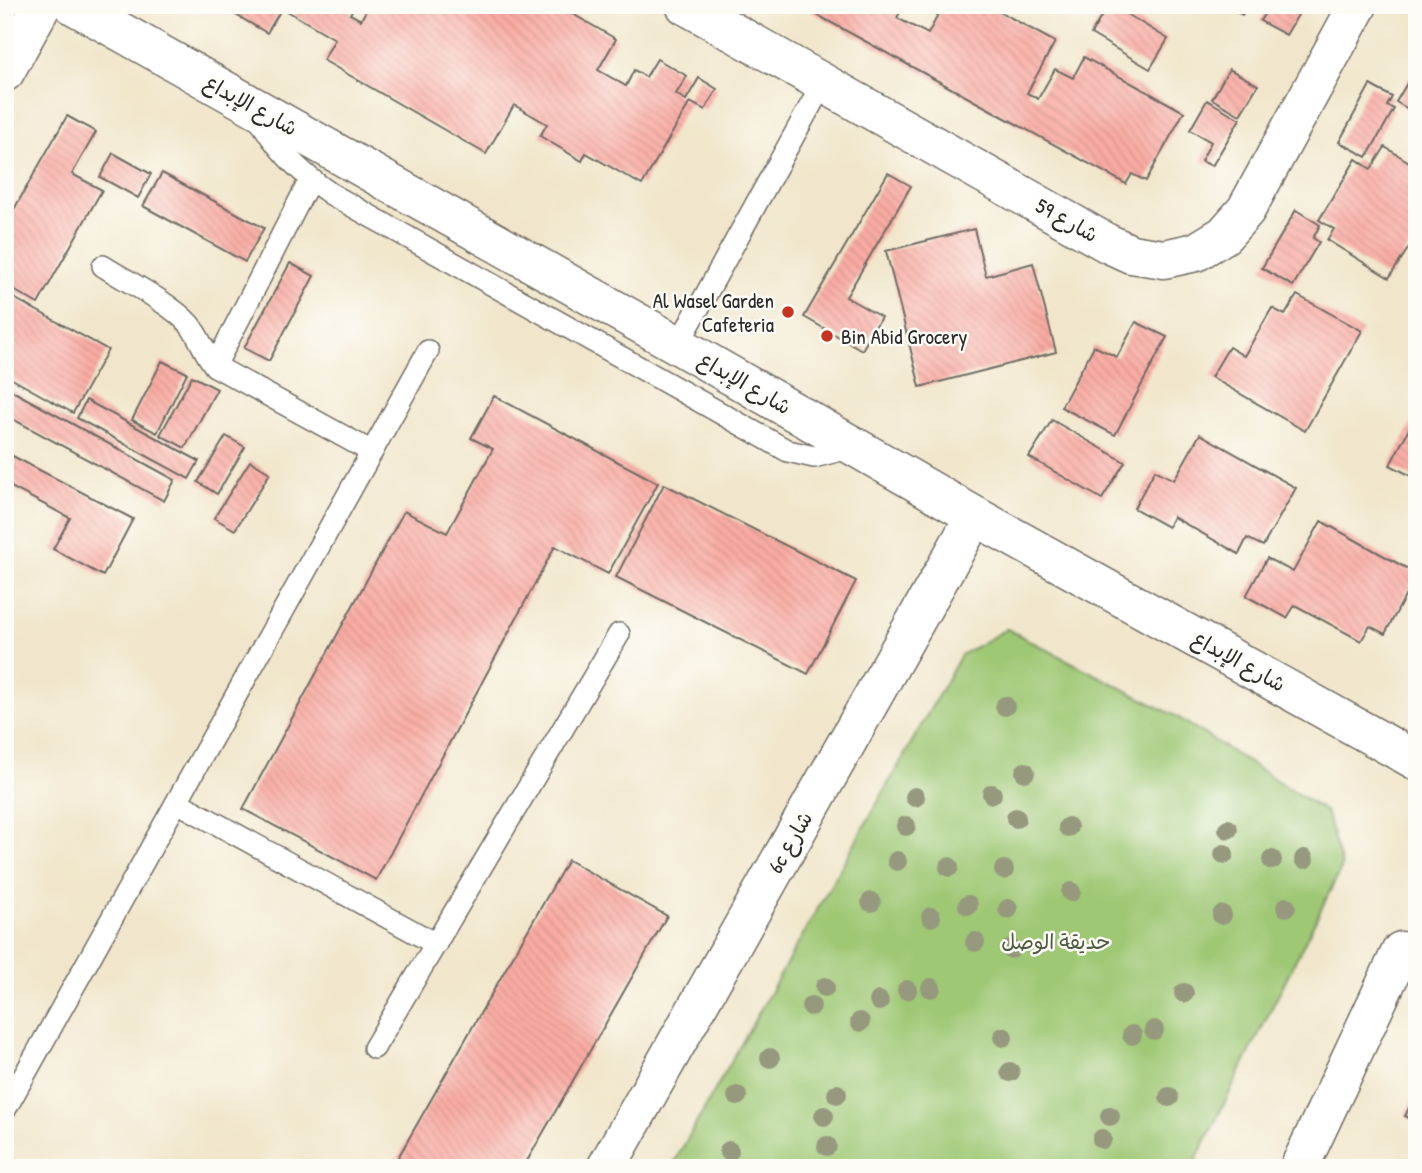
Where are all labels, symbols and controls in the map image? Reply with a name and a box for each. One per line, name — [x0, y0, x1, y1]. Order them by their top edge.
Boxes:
street label: شارع الإبداع — [199, 67, 303, 143]
street label: شارع 59 — [1030, 191, 1103, 250]
place label: Al Wasel Garden Cafeteria — [653, 286, 774, 339]
marker: Al Wasel Garden Cafeteria — [780, 304, 796, 320]
place label: Bin Abid Grocery — [841, 322, 968, 351]
marker: Bin Abid Grocery — [819, 328, 835, 344]
street label: شارع الإبداع — [693, 345, 797, 422]
street label: شارع الإبداع — [1187, 623, 1291, 699]
street label: 6c شارع — [761, 806, 820, 879]
park label: حديقة الوصل — [1001, 927, 1111, 956]

